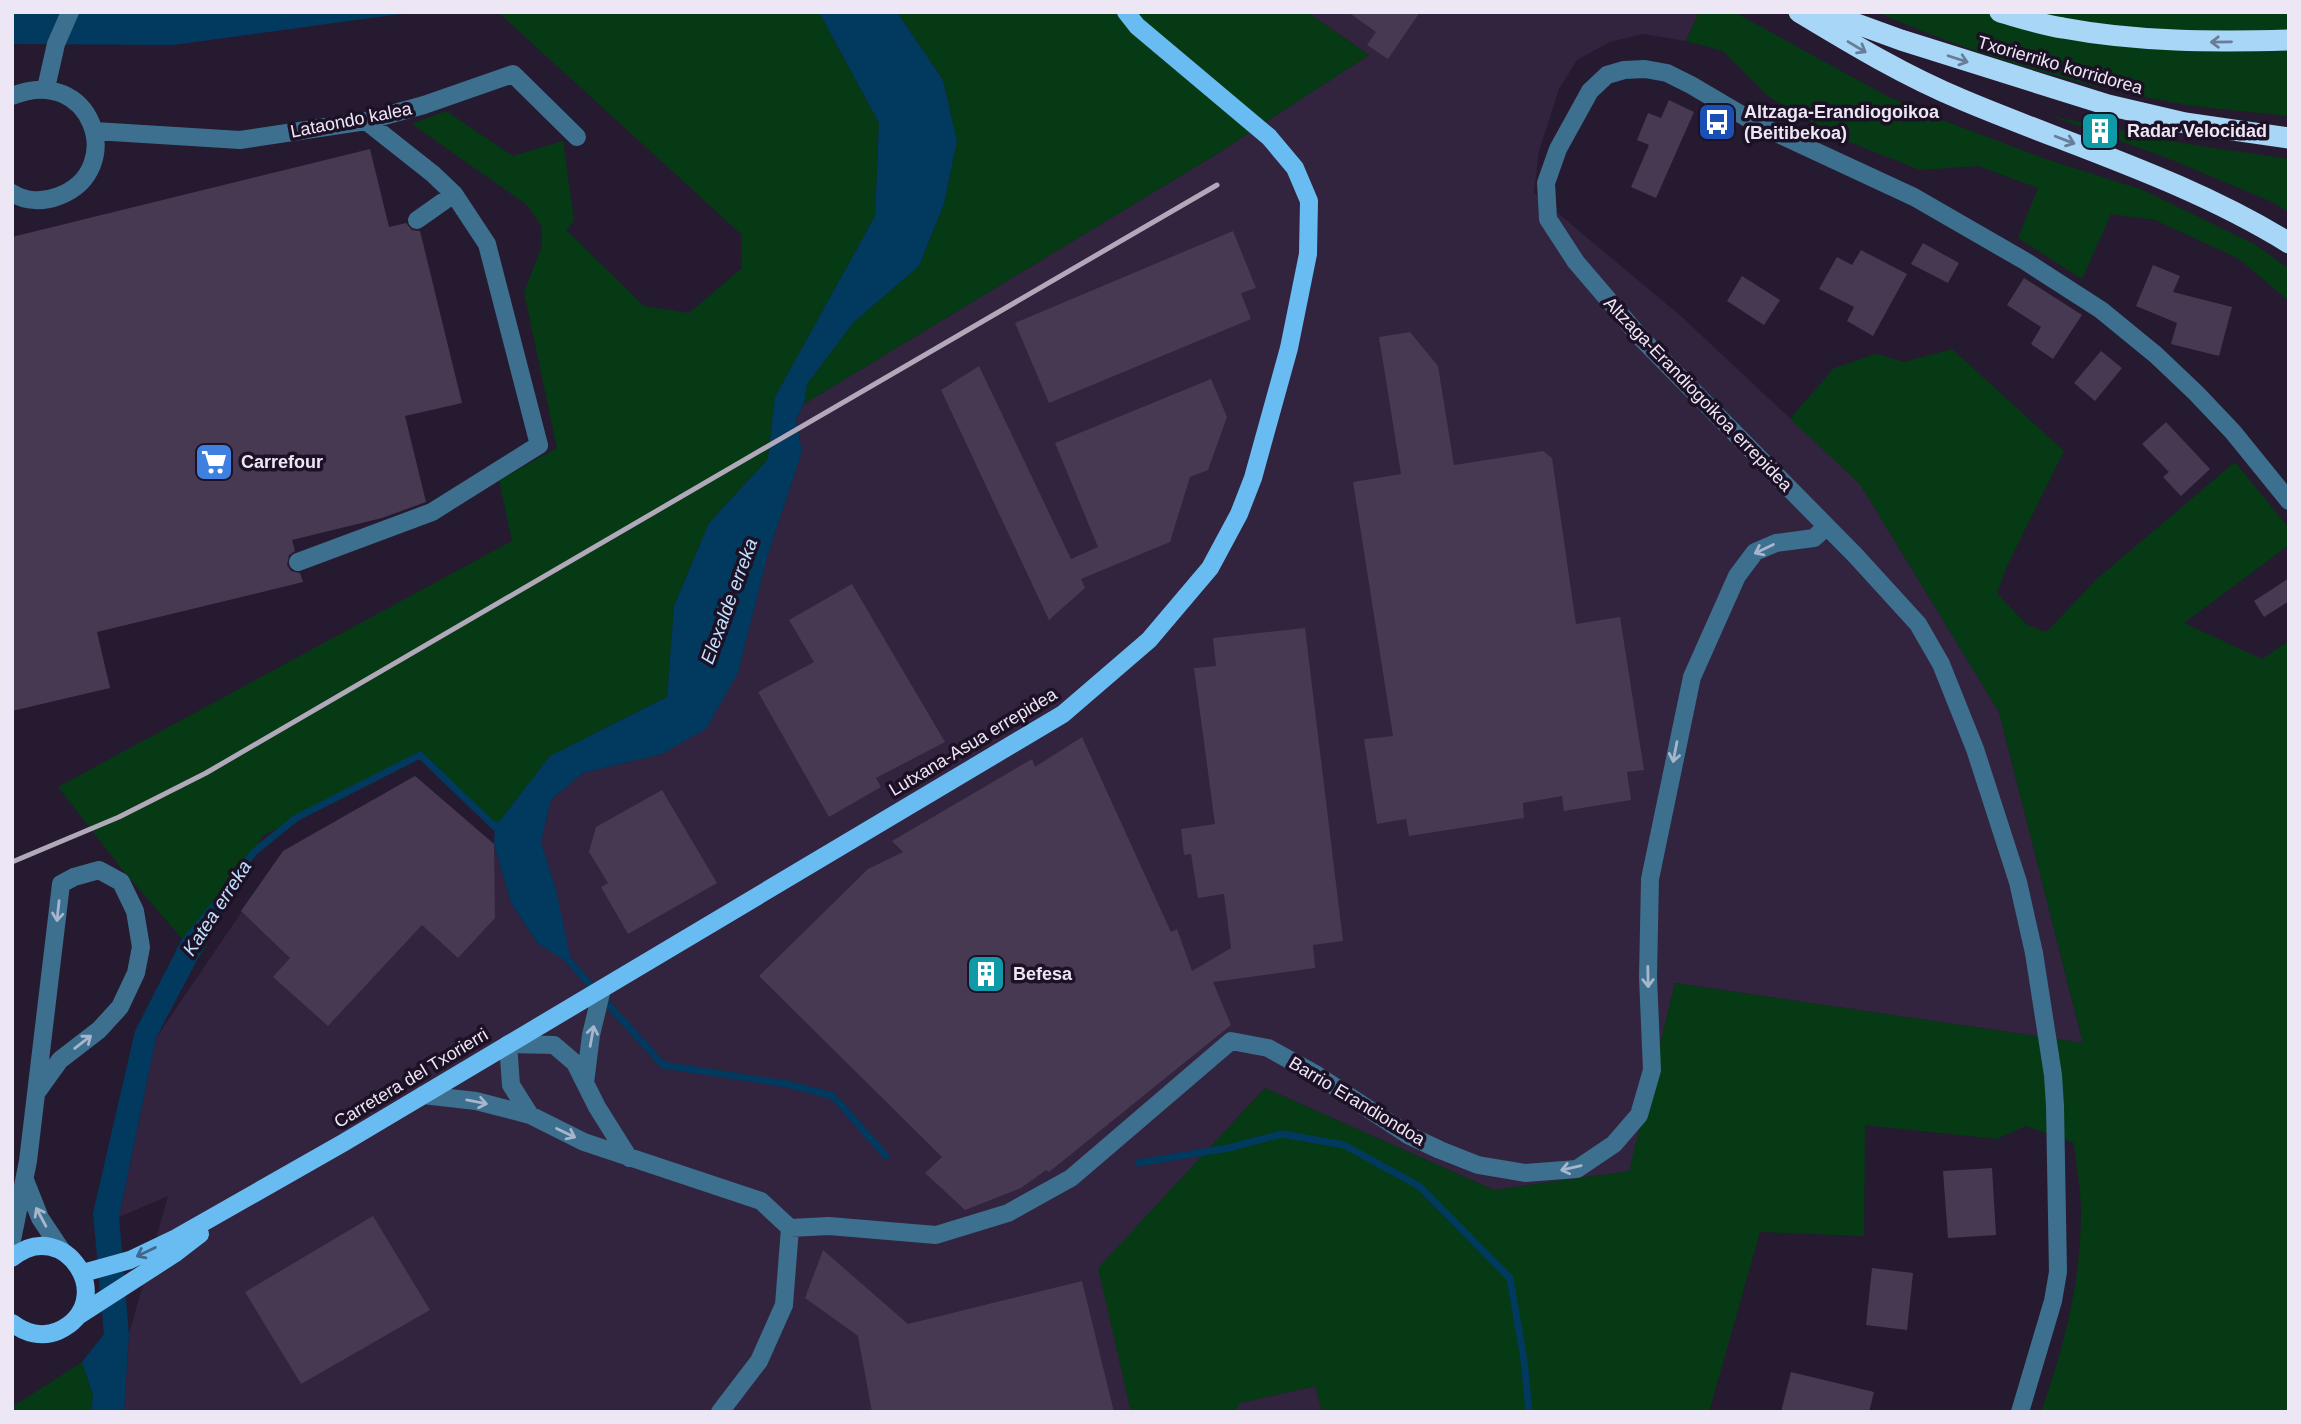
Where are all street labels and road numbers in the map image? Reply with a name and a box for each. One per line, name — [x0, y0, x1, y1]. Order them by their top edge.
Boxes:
street label: Txorierriko korridorea — [1975, 32, 2146, 98]
street label: Lataondo kalea — [289, 98, 414, 142]
street label: Altzaga-Erandiogoikoa errepidea — [1600, 293, 1797, 496]
street label: Lutxana-Asua errepidea — [886, 683, 1061, 800]
street label: Carretera del Txorierri — [331, 1024, 491, 1132]
street label: Barrio Erandiondoa — [1285, 1052, 1429, 1150]

